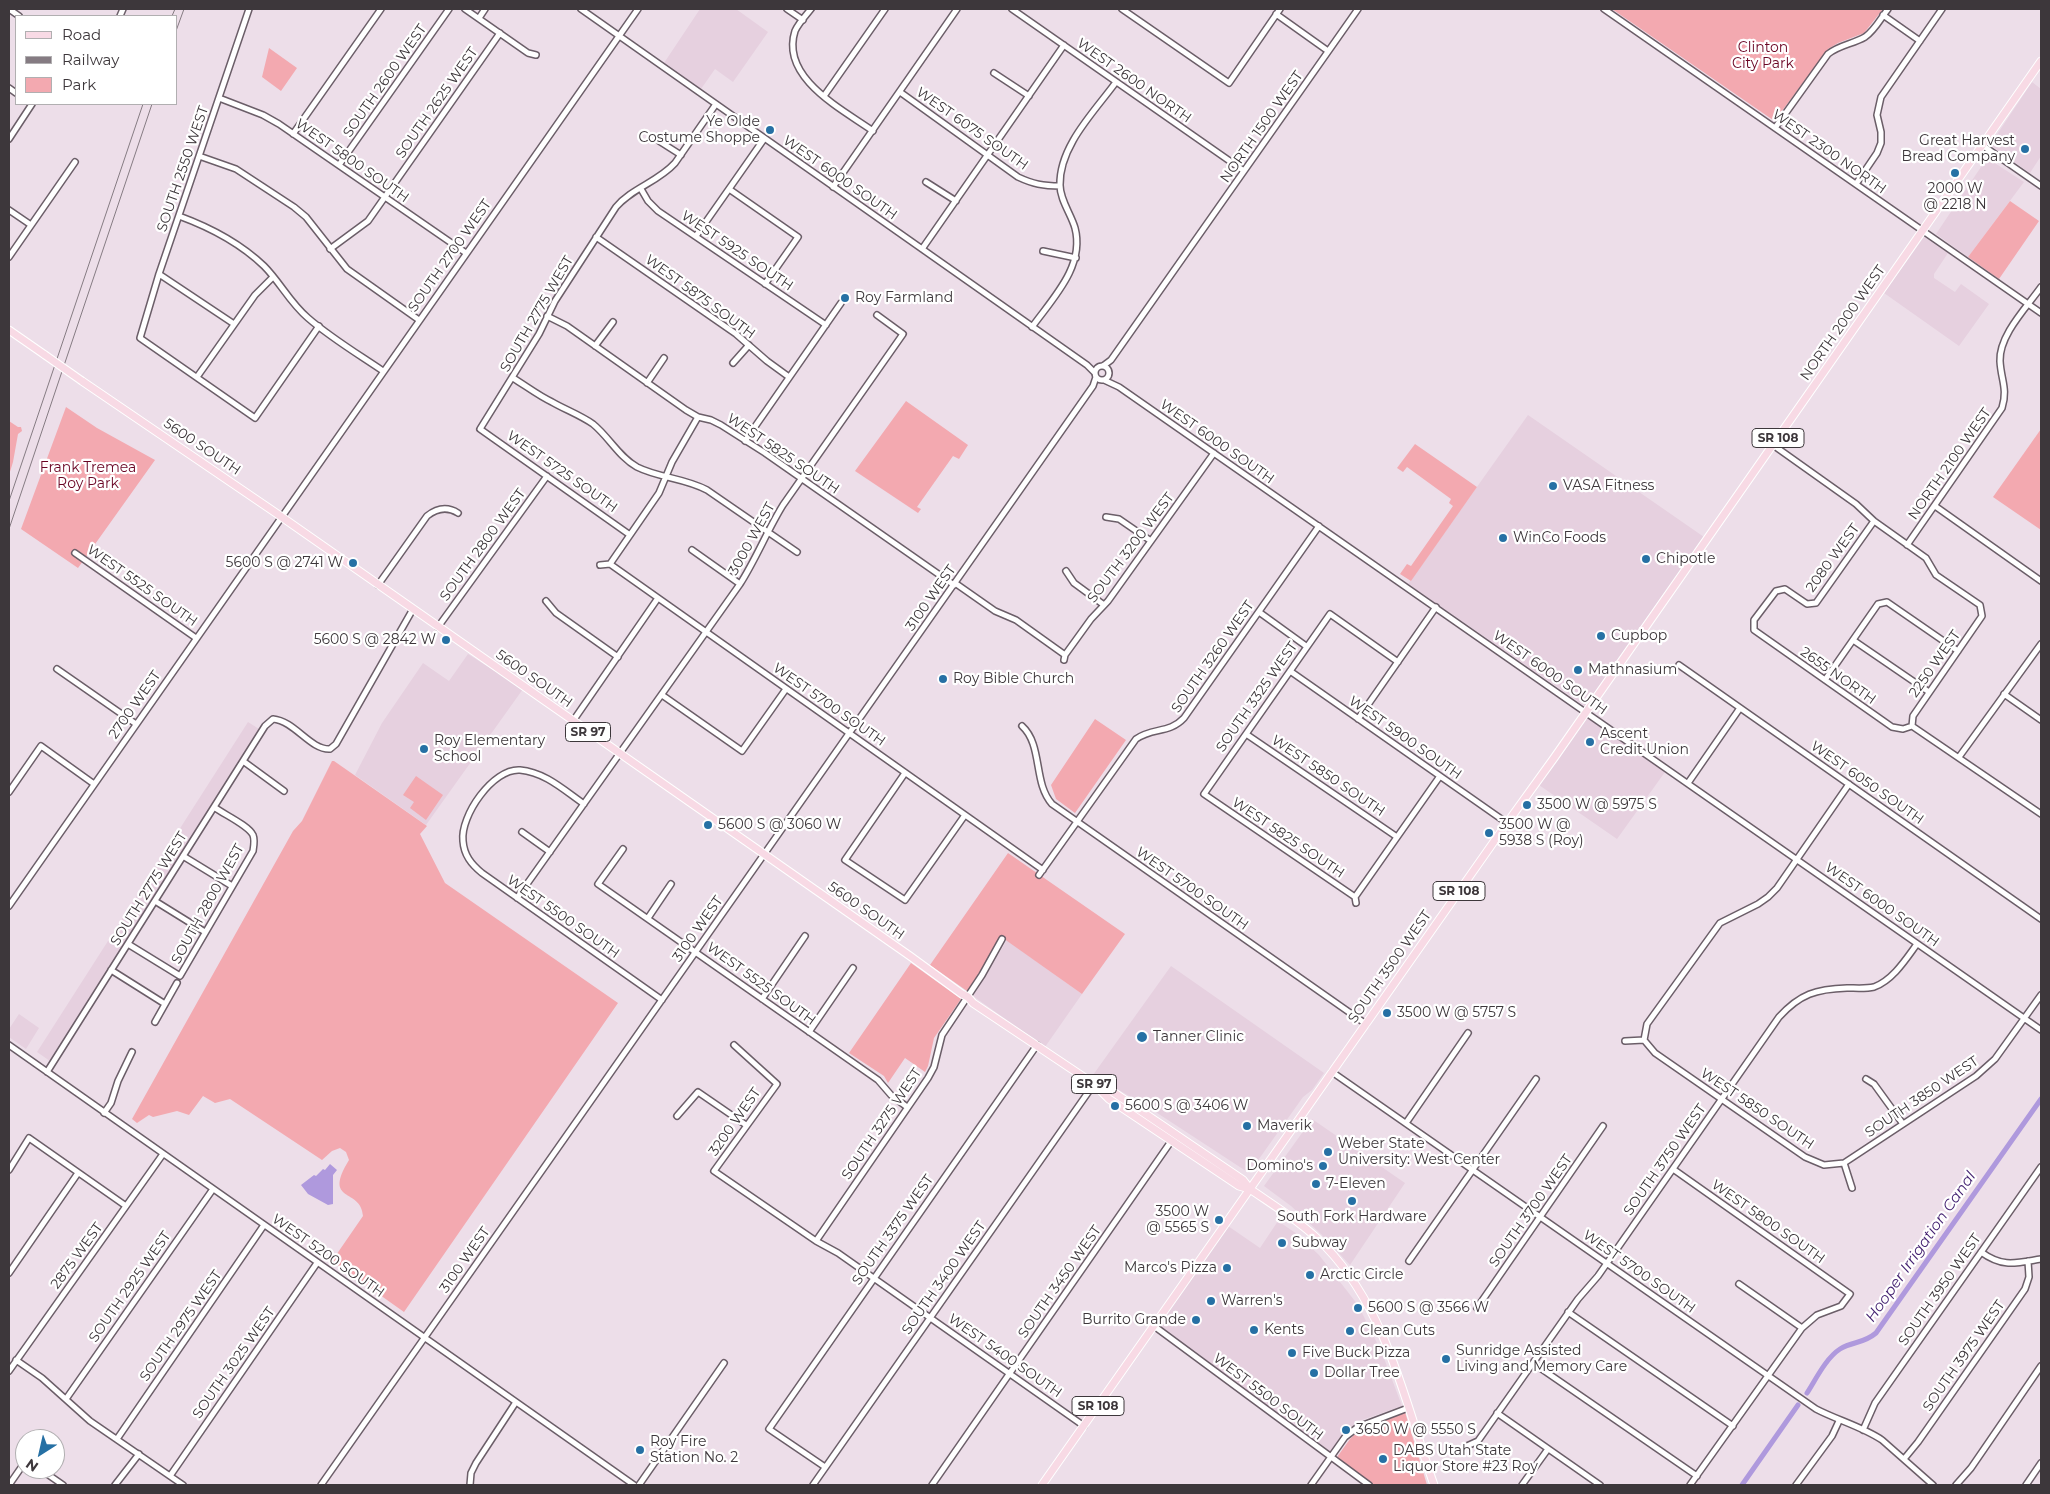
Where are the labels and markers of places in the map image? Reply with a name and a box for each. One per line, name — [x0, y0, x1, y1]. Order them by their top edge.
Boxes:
place label: Ye Olde Costume Shoppe — [638, 114, 760, 146]
marker: Ye Olde Costume Shoppe — [764, 124, 776, 136]
place label: Great Harvest Bread Company — [1902, 133, 2015, 166]
marker: Great Harvest Bread Company — [2019, 143, 2031, 155]
marker: 2000 W @ 2218 N — [1949, 167, 1961, 179]
place label: 2000 W @ 2218 N — [1923, 181, 1987, 213]
place label: Roy Farmland — [855, 290, 953, 306]
marker: Roy Farmland — [839, 292, 851, 304]
place label: VASA Fitness — [1563, 478, 1654, 494]
marker: VASA Fitness — [1547, 480, 1559, 492]
place label: WinCo Foods — [1513, 530, 1606, 546]
marker: WinCo Foods — [1497, 532, 1509, 544]
place label: Chipotle — [1656, 551, 1715, 567]
marker: Chipotle — [1640, 553, 1652, 565]
place label: 5600 S @ 2741 W — [226, 555, 343, 571]
marker: 5600 S @ 2741 W — [347, 557, 359, 569]
place label: Cupbop — [1611, 628, 1667, 644]
marker: Cupbop — [1595, 630, 1607, 642]
place label: 5600 S @ 2842 W — [314, 632, 436, 648]
marker: 5600 S @ 2842 W — [440, 634, 452, 646]
place label: Mathnasium — [1588, 662, 1677, 678]
marker: Mathnasium — [1572, 664, 1584, 676]
place label: Roy Bible Church — [953, 671, 1074, 687]
marker: Roy Bible Church — [937, 673, 949, 685]
place label: Ascent Credit Union — [1600, 726, 1689, 759]
place label: Roy Elementary School — [434, 733, 545, 766]
marker: Ascent Credit Union — [1584, 736, 1596, 748]
marker: Roy Elementary School — [418, 743, 430, 755]
place label: 3500 W @ 5975 S — [1537, 797, 1657, 813]
marker: 3500 W @ 5975 S — [1521, 799, 1533, 811]
place label: 5600 S @ 3060 W — [718, 817, 841, 833]
place label: 3500 W @ 5938 S (Roy) — [1499, 817, 1584, 850]
marker: 5600 S @ 3060 W — [702, 819, 714, 831]
marker: 3500 W @ 5938 S (Roy) — [1483, 827, 1495, 839]
place label: 3500 W @ 5757 S — [1397, 1005, 1516, 1021]
marker: 3500 W @ 5757 S — [1381, 1007, 1393, 1019]
place label: Tanner Clinic — [1153, 1029, 1244, 1045]
marker: Tanner Clinic — [1135, 1030, 1149, 1044]
place label: 5600 S @ 3406 W — [1125, 1098, 1248, 1114]
marker: 5600 S @ 3406 W — [1109, 1100, 1121, 1112]
place label: Maverik — [1257, 1118, 1312, 1134]
marker: Maverik — [1241, 1120, 1253, 1132]
place label: Weber State University: West Center — [1338, 1136, 1500, 1168]
marker: Weber State University: West Center — [1322, 1146, 1334, 1158]
place label: Domino's — [1246, 1158, 1313, 1174]
marker: Domino's — [1317, 1160, 1329, 1172]
place label: 7-Eleven — [1326, 1176, 1386, 1192]
marker: 7-Eleven — [1310, 1178, 1322, 1190]
marker: South Fork Hardware — [1346, 1195, 1358, 1207]
place label: 3500 W @ 5565 S — [1146, 1204, 1209, 1236]
place label: South Fork Hardware — [1277, 1209, 1427, 1225]
marker: 3500 W @ 5565 S — [1213, 1214, 1225, 1226]
place label: Subway — [1292, 1235, 1347, 1251]
marker: Subway — [1276, 1237, 1288, 1249]
place label: Marco's Pizza — [1124, 1260, 1217, 1276]
marker: Marco's Pizza — [1221, 1262, 1233, 1274]
place label: Arctic Circle — [1320, 1267, 1404, 1283]
marker: Arctic Circle — [1304, 1269, 1316, 1281]
place label: Warren's — [1221, 1293, 1283, 1309]
marker: Warren's — [1205, 1295, 1217, 1307]
place label: 5600 S @ 3566 W — [1368, 1300, 1489, 1316]
marker: 5600 S @ 3566 W — [1352, 1302, 1364, 1314]
place label: Burrito Grande — [1082, 1312, 1186, 1328]
marker: Burrito Grande — [1190, 1314, 1202, 1326]
place label: Kents — [1264, 1322, 1304, 1338]
place label: Clean Cuts — [1360, 1323, 1435, 1339]
marker: Kents — [1248, 1324, 1260, 1336]
marker: Clean Cuts — [1344, 1325, 1356, 1337]
place label: Sunridge Assisted Living and Memory Care — [1456, 1343, 1627, 1375]
place label: Five Buck Pizza — [1302, 1345, 1410, 1361]
marker: Five Buck Pizza — [1286, 1347, 1298, 1359]
marker: Sunridge Assisted Living and Memory Care — [1440, 1353, 1452, 1365]
place label: Dollar Tree — [1324, 1365, 1400, 1381]
marker: Dollar Tree — [1308, 1367, 1320, 1379]
place label: 3650 W @ 5550 S — [1356, 1422, 1476, 1438]
marker: 3650 W @ 5550 S — [1340, 1424, 1352, 1436]
place label: Roy Fire Station No. 2 — [650, 1434, 738, 1466]
place label: DABS Utah State Liquor Store #23 Roy — [1393, 1443, 1538, 1475]
marker: Roy Fire Station No. 2 — [634, 1444, 646, 1456]
marker: DABS Utah State Liquor Store #23 Roy — [1377, 1453, 1389, 1465]

